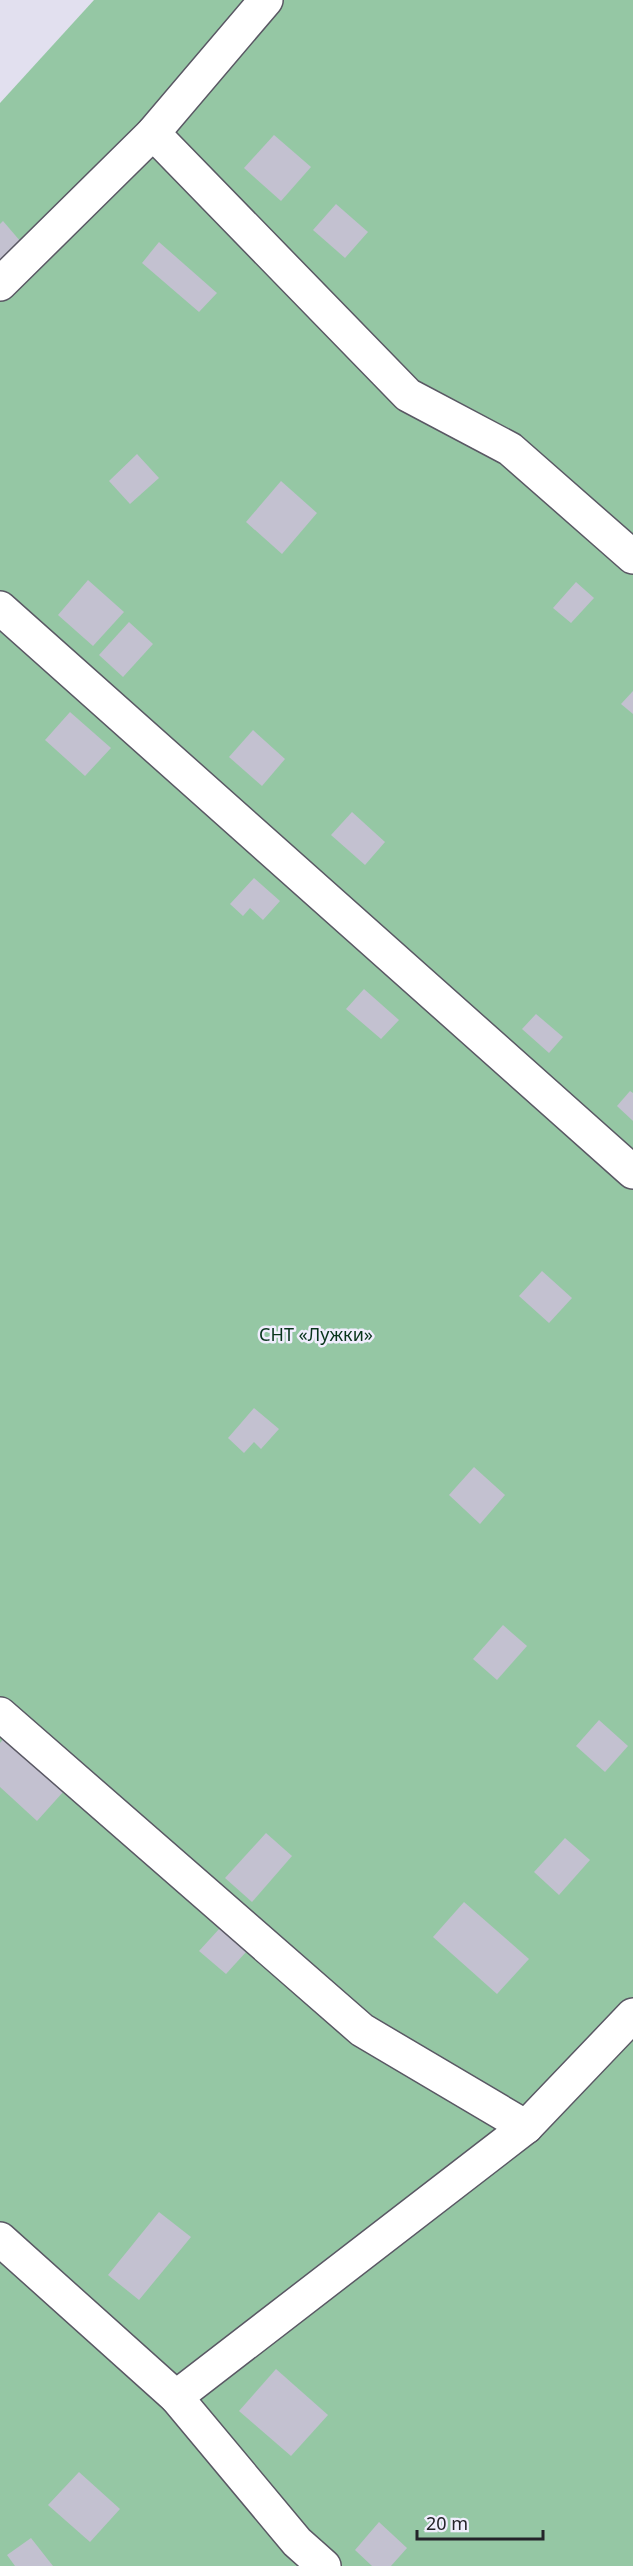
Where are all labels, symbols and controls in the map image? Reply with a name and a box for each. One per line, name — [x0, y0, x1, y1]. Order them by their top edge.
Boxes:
park label: СНТ «Лужки» — [259, 1322, 373, 1346]
scale bar — [417, 2503, 543, 2541]
text: 20 m — [426, 2511, 468, 2535]

